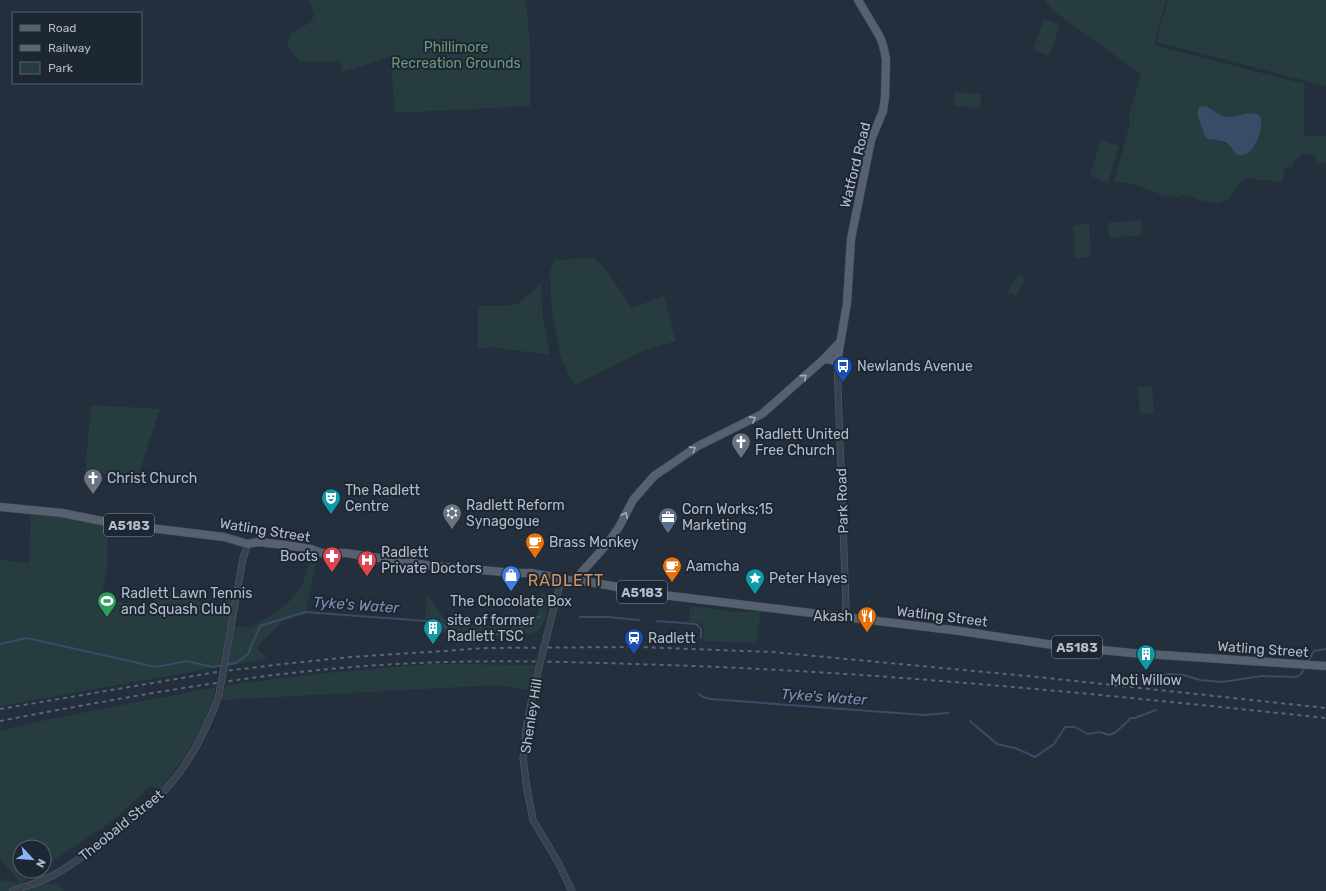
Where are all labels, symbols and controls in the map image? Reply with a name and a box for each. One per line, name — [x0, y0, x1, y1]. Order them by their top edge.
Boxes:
legend — [12, 12, 142, 84]
text: Road — [48, 21, 76, 35]
park label: Phillimore Recreation Grounds — [391, 39, 521, 72]
text: Railway — [48, 41, 91, 55]
text: Park — [48, 61, 74, 75]
street label: Watford Road — [837, 121, 874, 210]
bus stop icon: Newlands Avenue — [832, 355, 854, 383]
place label: Newlands Avenue — [857, 358, 973, 375]
one-way arrow — [799, 374, 807, 382]
one-way arrow — [749, 416, 757, 423]
place label: Radlett United Free Church — [755, 426, 849, 459]
church icon: Radlett United Free Church — [730, 431, 752, 459]
one-way arrow — [689, 447, 696, 454]
church icon: Christ Church — [82, 467, 104, 495]
street label: Park Road — [833, 468, 852, 534]
place label: Christ Church — [107, 470, 197, 487]
place label: The Radlett Centre — [345, 482, 421, 515]
theatre icon: The Radlett Centre — [320, 487, 342, 515]
place label: Radlett Reform Synagogue — [466, 497, 565, 530]
place label: Corn Works;15 Marketing — [682, 501, 773, 534]
synagogue icon: Radlett Reform Synagogue — [441, 502, 463, 530]
office icon: Corn Works;15 Marketing — [657, 506, 679, 534]
one-way arrow — [620, 512, 628, 519]
road number: A5183 — [104, 514, 154, 536]
street label: Watling Street — [218, 515, 312, 546]
cafe icon: Brass Monkey — [524, 531, 546, 559]
place label: Brass Monkey — [549, 534, 639, 551]
place label: Radlett Private Doctors — [381, 544, 482, 577]
pharmacy icon: Boots — [321, 545, 343, 573]
place label: Boots — [280, 548, 318, 565]
hospital icon: Radlett Private Doctors — [356, 549, 378, 577]
cafe icon: Aamcha — [661, 555, 683, 583]
place label: Aamcha — [686, 558, 740, 575]
shop icon: The Chocolate Box — [500, 564, 522, 592]
place icon: Peter Hayes — [744, 567, 766, 595]
place label: Peter Hayes — [769, 570, 847, 587]
district label: RADLETT — [528, 571, 604, 590]
road number: A5183 — [617, 581, 667, 603]
place label: Radlett Lawn Tennis and Squash Club — [121, 585, 252, 618]
sports icon: Radlett Lawn Tennis and Squash Club — [96, 590, 118, 618]
water label: Tyke's Water — [312, 593, 401, 617]
place label: The Chocolate Box — [450, 593, 572, 610]
street label: Watling Street — [895, 602, 989, 631]
restaurant icon: Akash — [856, 605, 878, 633]
place label: Akash — [813, 608, 853, 625]
place label: site of former Radlett TSC — [447, 612, 535, 645]
building icon: site of former Radlett TSC — [422, 617, 444, 645]
station icon: Radlett — [623, 627, 645, 655]
place label: Radlett — [648, 630, 696, 647]
road number: A5183 — [1052, 636, 1102, 658]
street label: Watling Street — [1217, 638, 1310, 661]
building icon: Moti Willow — [1135, 643, 1157, 671]
place label: Moti Willow — [1110, 672, 1182, 689]
street label: Shenley Hill — [517, 677, 546, 755]
water label: Tyke's Water — [780, 685, 869, 709]
street label: Theobald Street — [76, 786, 167, 865]
north arrow — [12, 839, 52, 879]
text: N — [33, 857, 48, 870]

